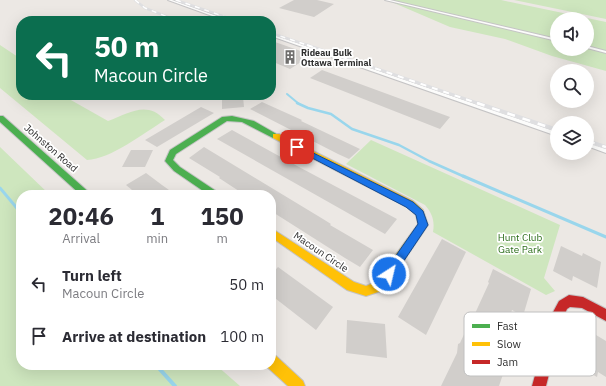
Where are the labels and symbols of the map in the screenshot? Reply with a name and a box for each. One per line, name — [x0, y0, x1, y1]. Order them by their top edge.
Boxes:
place label: Rideau Bulk Ottawa Terminal — [301, 47, 372, 68]
building icon: Rideau Bulk Ottawa Terminal — [282, 49, 298, 65]
street label: Johnston Road — [21, 121, 81, 175]
pin — [280, 130, 314, 164]
street label: Macoun Circle — [291, 229, 351, 275]
park label: Hunt Club Gate Park — [498, 231, 543, 256]
position arrow — [368, 253, 410, 295]
legend — [464, 312, 596, 376]
text: Fast — [497, 319, 518, 333]
text: Slow — [497, 337, 521, 351]
text: Jam — [497, 355, 518, 369]

